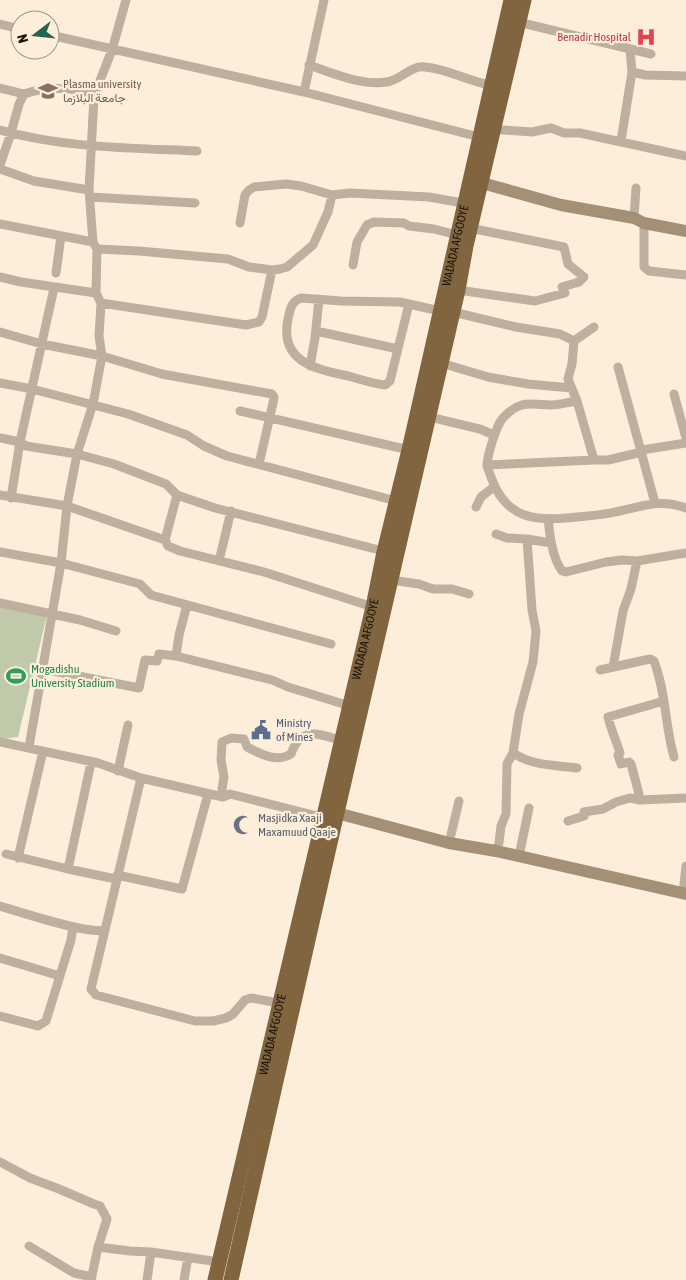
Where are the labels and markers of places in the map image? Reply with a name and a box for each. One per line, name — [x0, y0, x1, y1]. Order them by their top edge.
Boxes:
hospital icon: Benadir Hospital — [635, 26, 657, 48]
place label: Benadir Hospital — [557, 30, 632, 44]
place label: Plasma university جامعة البلازما — [63, 77, 141, 106]
school or university icon: Plasma university جامعة البلازما — [37, 80, 59, 102]
place label: Mogadishu University Stadium — [31, 662, 114, 690]
sports icon: Mogadishu University Stadium — [5, 665, 27, 687]
place label: Ministry of Mines — [276, 716, 313, 744]
public building icon: Ministry of Mines — [250, 719, 272, 741]
place label: Masjidka Xaaji Maxamuud Qaaje — [258, 811, 336, 839]
mosque icon: Masjidka Xaaji Maxamuud Qaaje — [232, 814, 254, 836]

